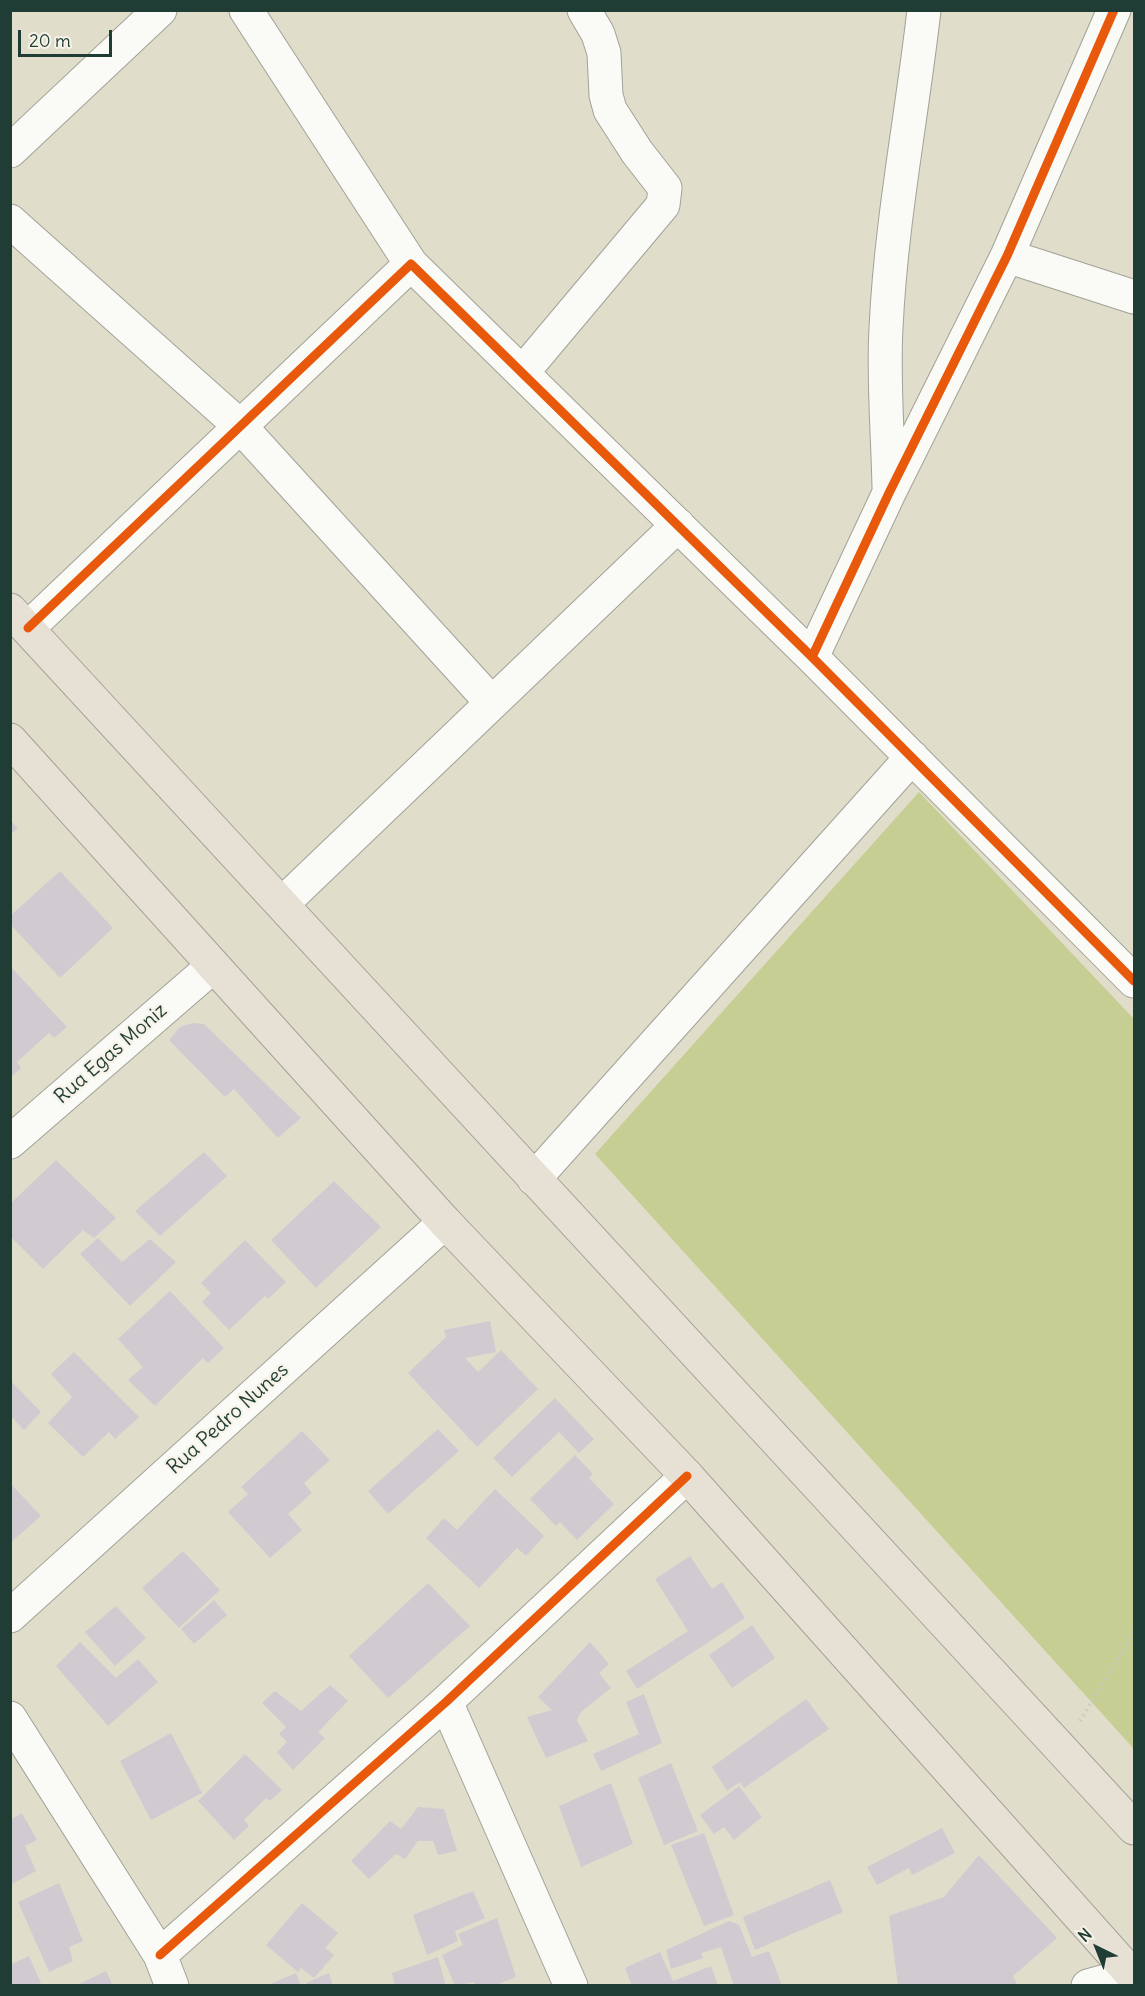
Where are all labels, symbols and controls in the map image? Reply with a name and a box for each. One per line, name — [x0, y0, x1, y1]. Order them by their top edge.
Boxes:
scale bar — [21, 18, 116, 56]
text: 20 m — [29, 29, 71, 52]
street label: Rua Egas Moniz — [50, 999, 172, 1109]
street label: Rua Pedro Nunes — [162, 1358, 294, 1480]
north arrow — [1067, 1918, 1127, 1978]
text: N — [1074, 1924, 1096, 1946]

